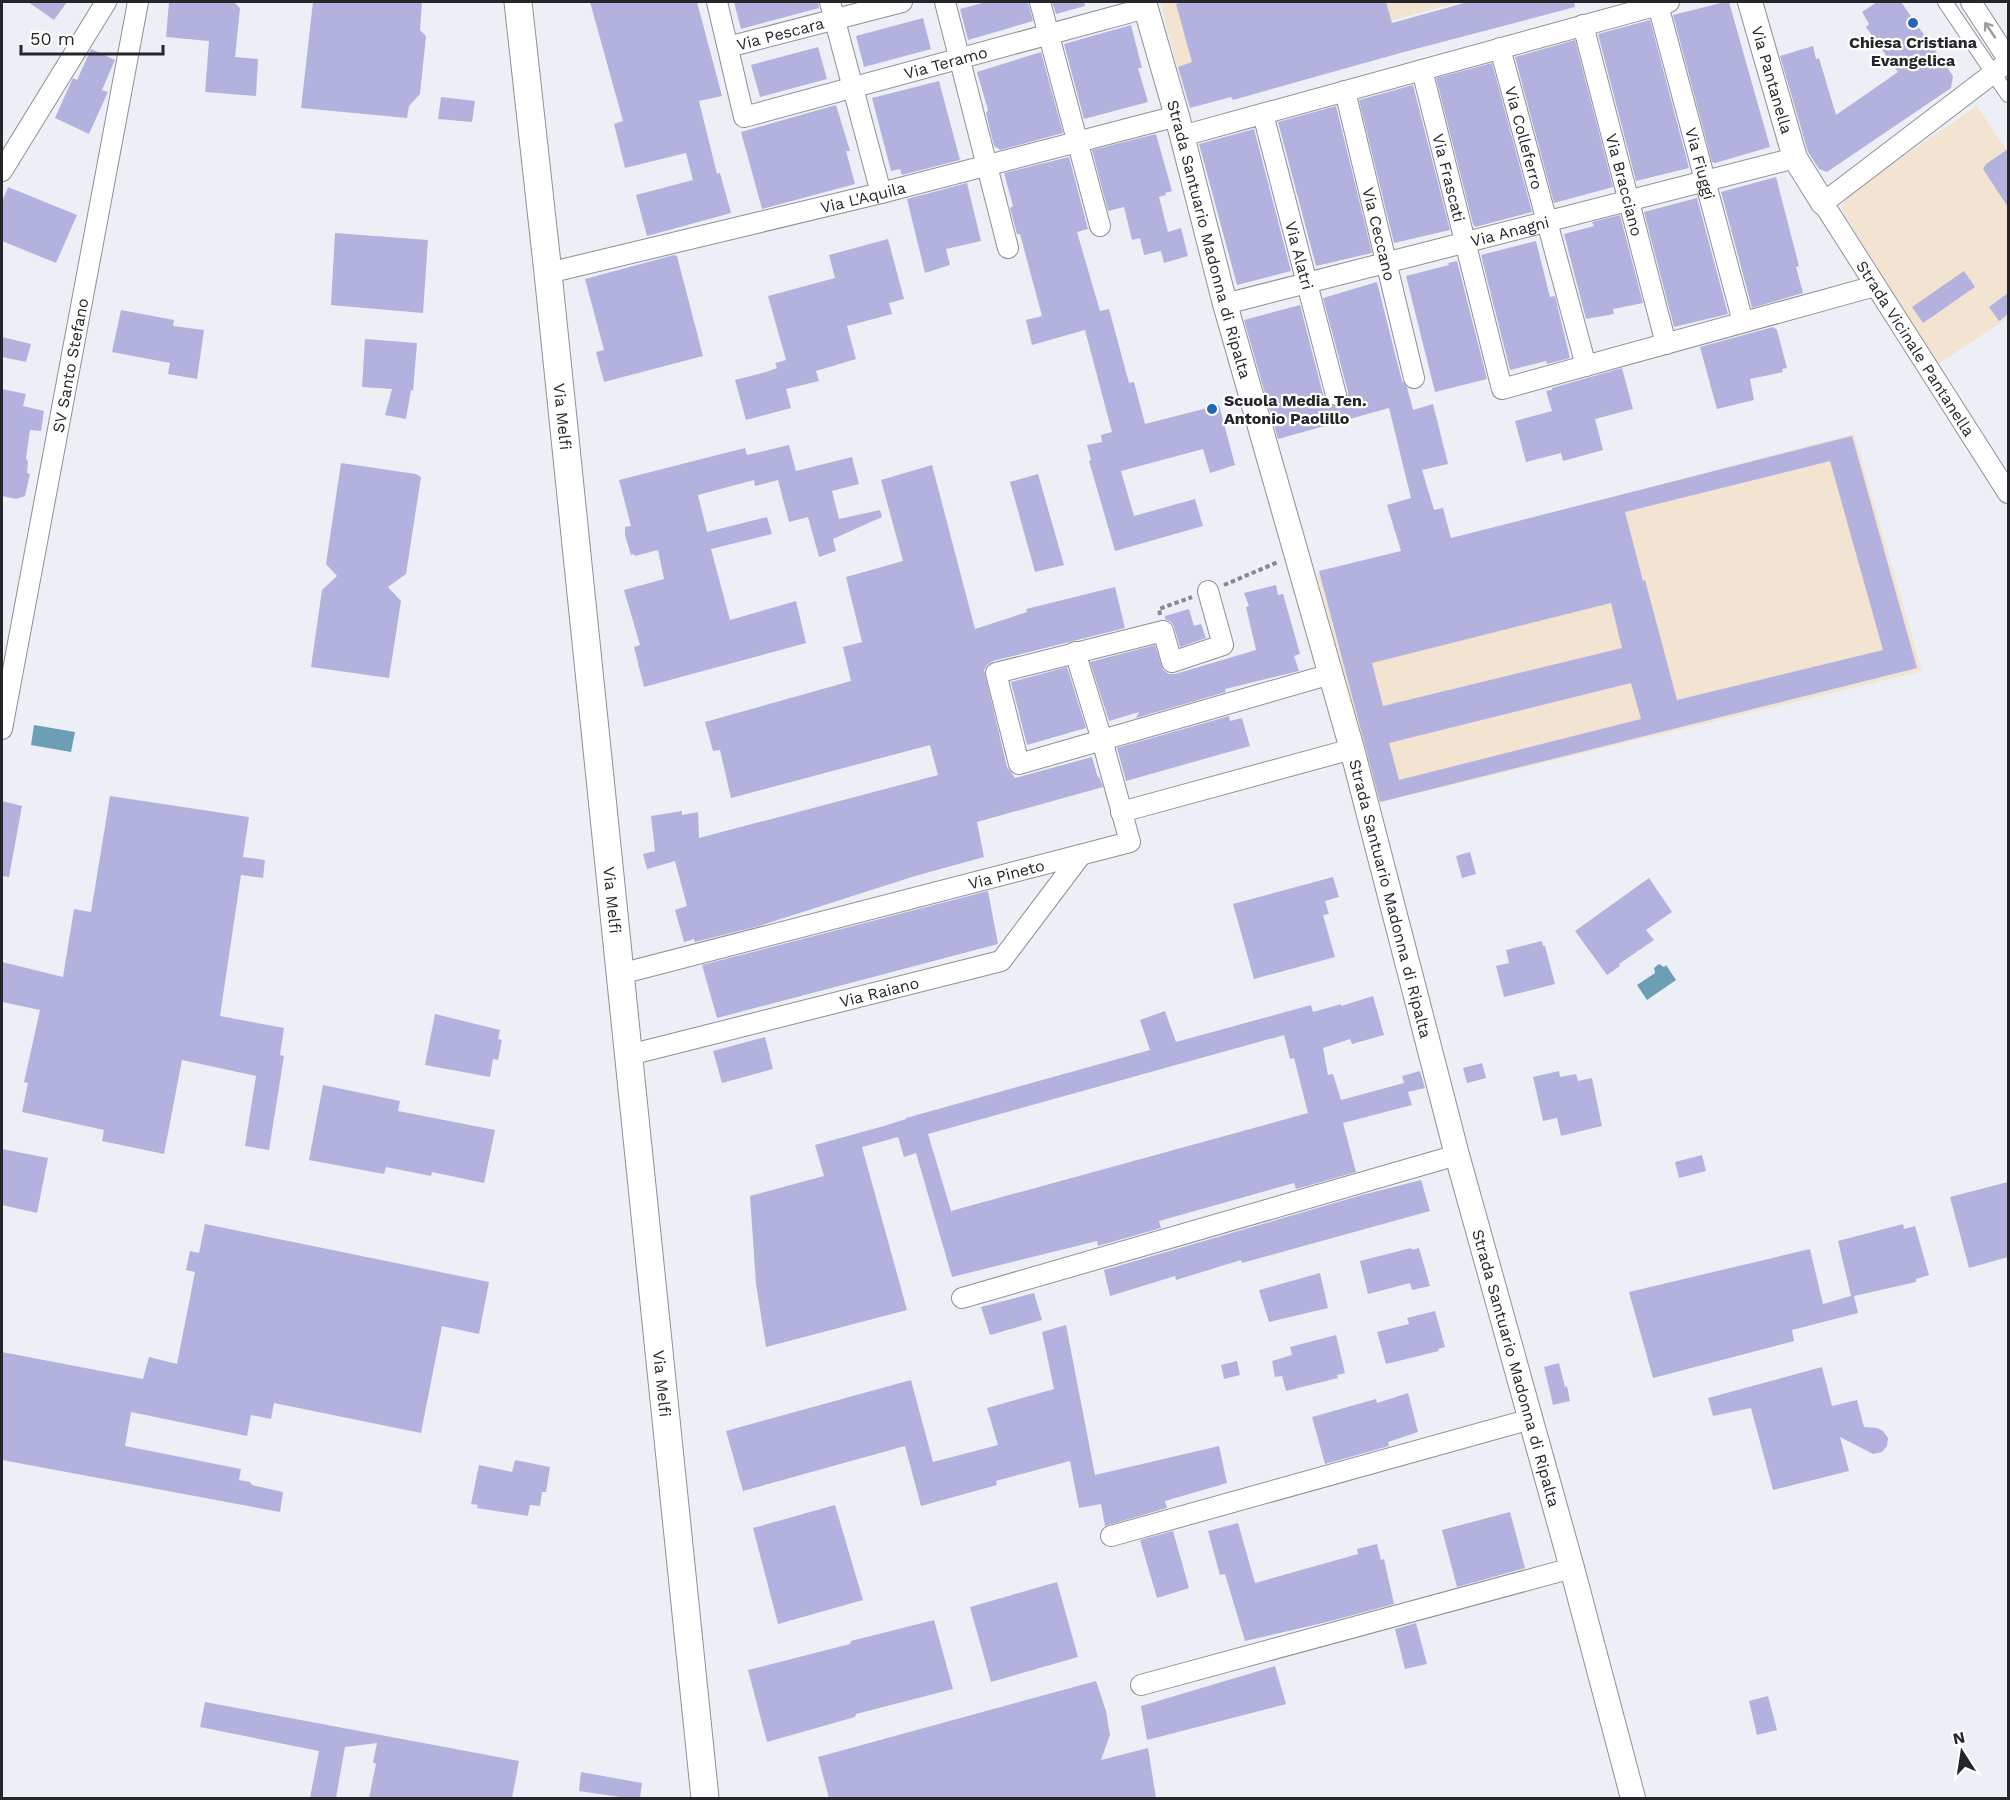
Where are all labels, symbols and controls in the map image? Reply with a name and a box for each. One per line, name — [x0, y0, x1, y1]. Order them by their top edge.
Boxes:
street label: Via Pescara — [735, 13, 826, 54]
marker: Chiesa Cristiana Evangelica — [1906, 16, 1920, 30]
scale bar — [21, 18, 164, 56]
one-way arrow — [1983, 22, 1995, 39]
street label: Via Pantanella — [1748, 24, 1797, 136]
text: 50 m — [30, 28, 75, 49]
place label: Chiesa Cristiana Evangelica — [1849, 33, 1978, 70]
street label: Via Teramo — [902, 42, 989, 83]
street label: Via Colleferro — [1501, 84, 1547, 191]
street label: Strada Santuario Madonna di Ripalta — [1163, 98, 1255, 381]
street label: Via Fiuggi — [1682, 125, 1719, 202]
street label: Via Frascati — [1429, 131, 1469, 224]
street label: Via Bracciano — [1602, 131, 1647, 238]
street label: Via L'Aquila — [818, 177, 908, 217]
street label: Via Ceccano — [1359, 185, 1400, 283]
street label: Via Anagni — [1469, 212, 1551, 250]
street label: Via Alatri — [1282, 219, 1318, 292]
street label: Strada Vicinale Pantanella — [1853, 257, 1979, 440]
street label: SV Santo Stefano — [48, 296, 92, 434]
street label: Via Melfi — [550, 382, 576, 451]
place label: Scuola Media Ten. Antonio Paolillo — [1224, 391, 1367, 428]
marker: Scuola Media Ten. Antonio Paolillo — [1205, 402, 1219, 416]
street label: Strada Santuario Madonna di Ripalta — [1346, 757, 1436, 1040]
street label: Via Pineto — [966, 855, 1046, 893]
street label: Via Melfi — [600, 866, 625, 934]
street label: Via Raiano — [837, 973, 921, 1011]
street label: Strada Santuario Madonna di Ripalta — [1469, 1227, 1564, 1509]
street label: Via Melfi — [649, 1349, 675, 1418]
north arrow — [1932, 1722, 1992, 1782]
text: N — [1951, 1727, 1967, 1748]

